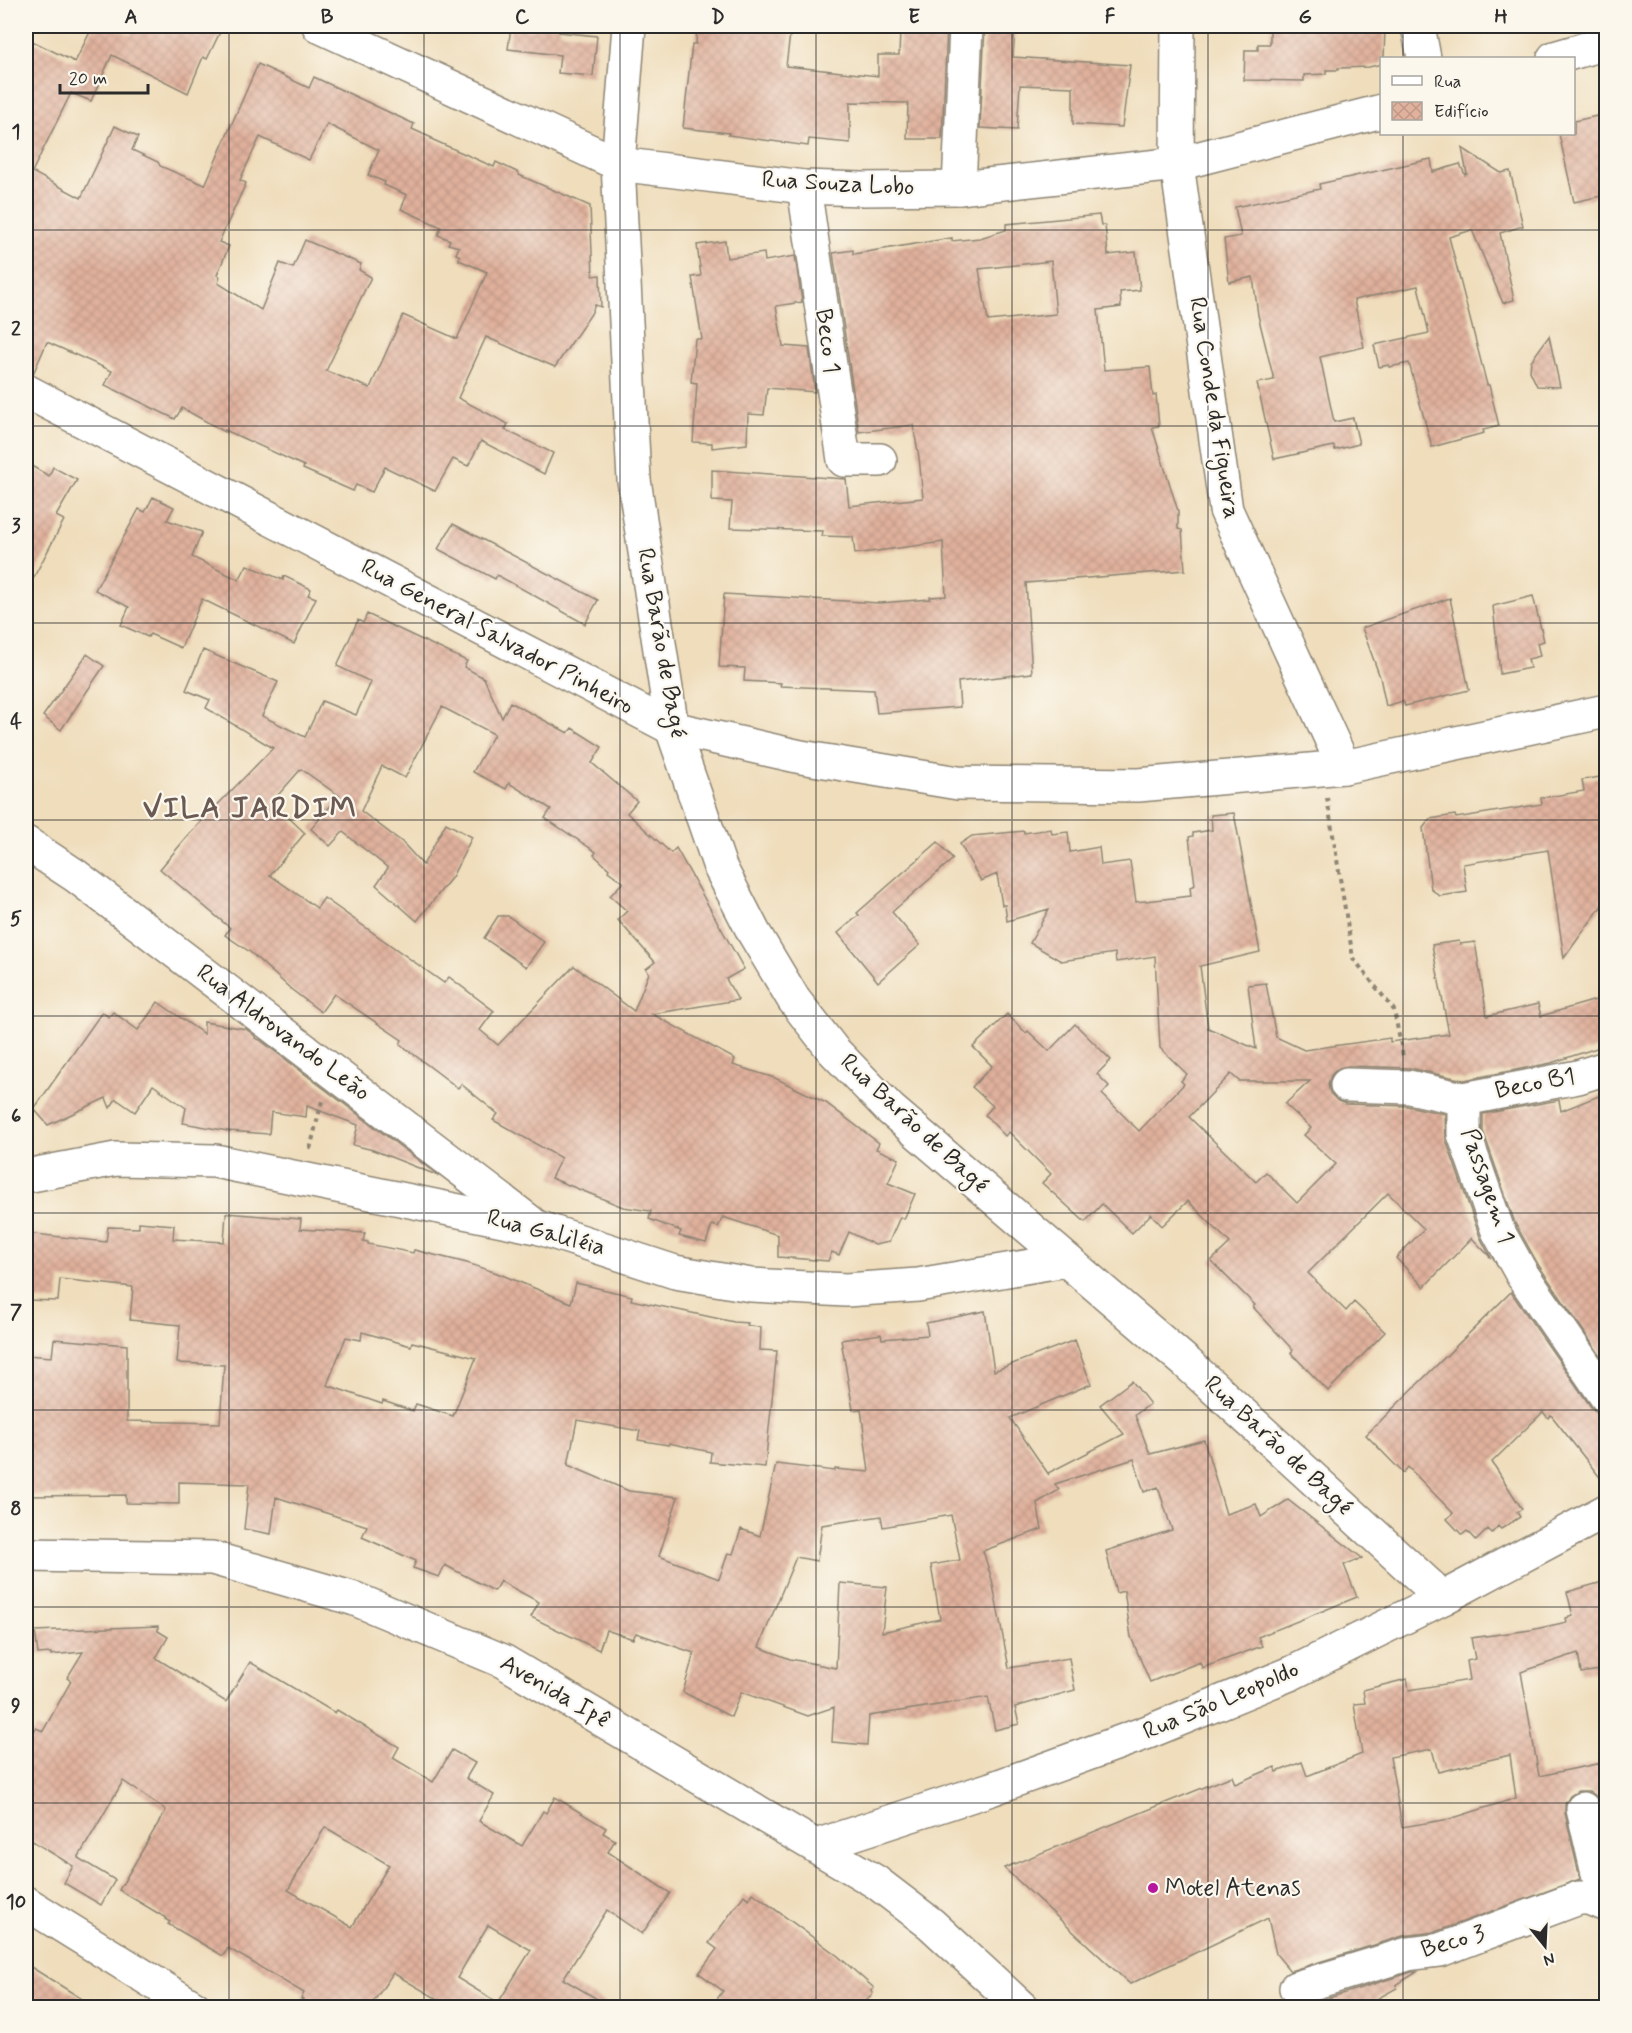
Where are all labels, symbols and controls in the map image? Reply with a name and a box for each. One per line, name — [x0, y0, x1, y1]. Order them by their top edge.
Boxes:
text: A — [124, 4, 138, 31]
text: B — [321, 4, 334, 31]
text: C — [515, 4, 530, 31]
text: D — [711, 4, 725, 31]
text: E — [908, 4, 920, 31]
text: F — [1105, 4, 1116, 31]
text: G — [1298, 4, 1312, 31]
text: H — [1494, 4, 1508, 31]
scale bar — [60, 57, 148, 95]
legend — [1380, 57, 1575, 135]
text: 20 m — [69, 67, 107, 91]
text: Rua — [1434, 70, 1461, 94]
text: Edifício — [1434, 100, 1489, 124]
text: 1 — [12, 119, 20, 146]
street label: Rua Souza Lobo — [761, 165, 915, 203]
street label: Rua Conde da Figueira — [1179, 295, 1247, 521]
street label: Beco 1 — [807, 307, 847, 375]
text: 2 — [11, 316, 21, 343]
text: 3 — [11, 513, 21, 540]
street label: Rua Barão de Bagé — [627, 546, 693, 741]
street label: Rua General Salvador Pinheiro — [355, 552, 639, 722]
text: 4 — [10, 709, 22, 736]
district label: VILA JARDIM — [143, 789, 357, 828]
text: 5 — [10, 906, 22, 933]
street label: Rua Aldrovando Leão — [190, 957, 376, 1109]
street label: Rua Barão de Bagé — [832, 1047, 995, 1202]
street label: Beco B1 — [1492, 1061, 1578, 1107]
text: 6 — [11, 1103, 21, 1130]
street label: Passagem 1 — [1453, 1124, 1521, 1248]
street label: Rua Galiléia — [484, 1202, 608, 1264]
text: 7 — [10, 1299, 22, 1326]
street label: Rua Barão de Bagé — [1196, 1369, 1359, 1524]
text: 8 — [10, 1496, 22, 1523]
street label: Avenida Ipê — [494, 1648, 616, 1736]
street label: Rua São Leopoldo — [1138, 1654, 1304, 1748]
text: 9 — [11, 1693, 21, 1720]
place label: Motel Atenas — [1165, 1873, 1301, 1904]
marker: Motel Atenas — [1146, 1881, 1160, 1895]
text: 10 — [6, 1889, 26, 1916]
north arrow — [1515, 1916, 1575, 1976]
street label: Beco 3 — [1417, 1918, 1489, 1966]
text: N — [1541, 1947, 1557, 1970]

